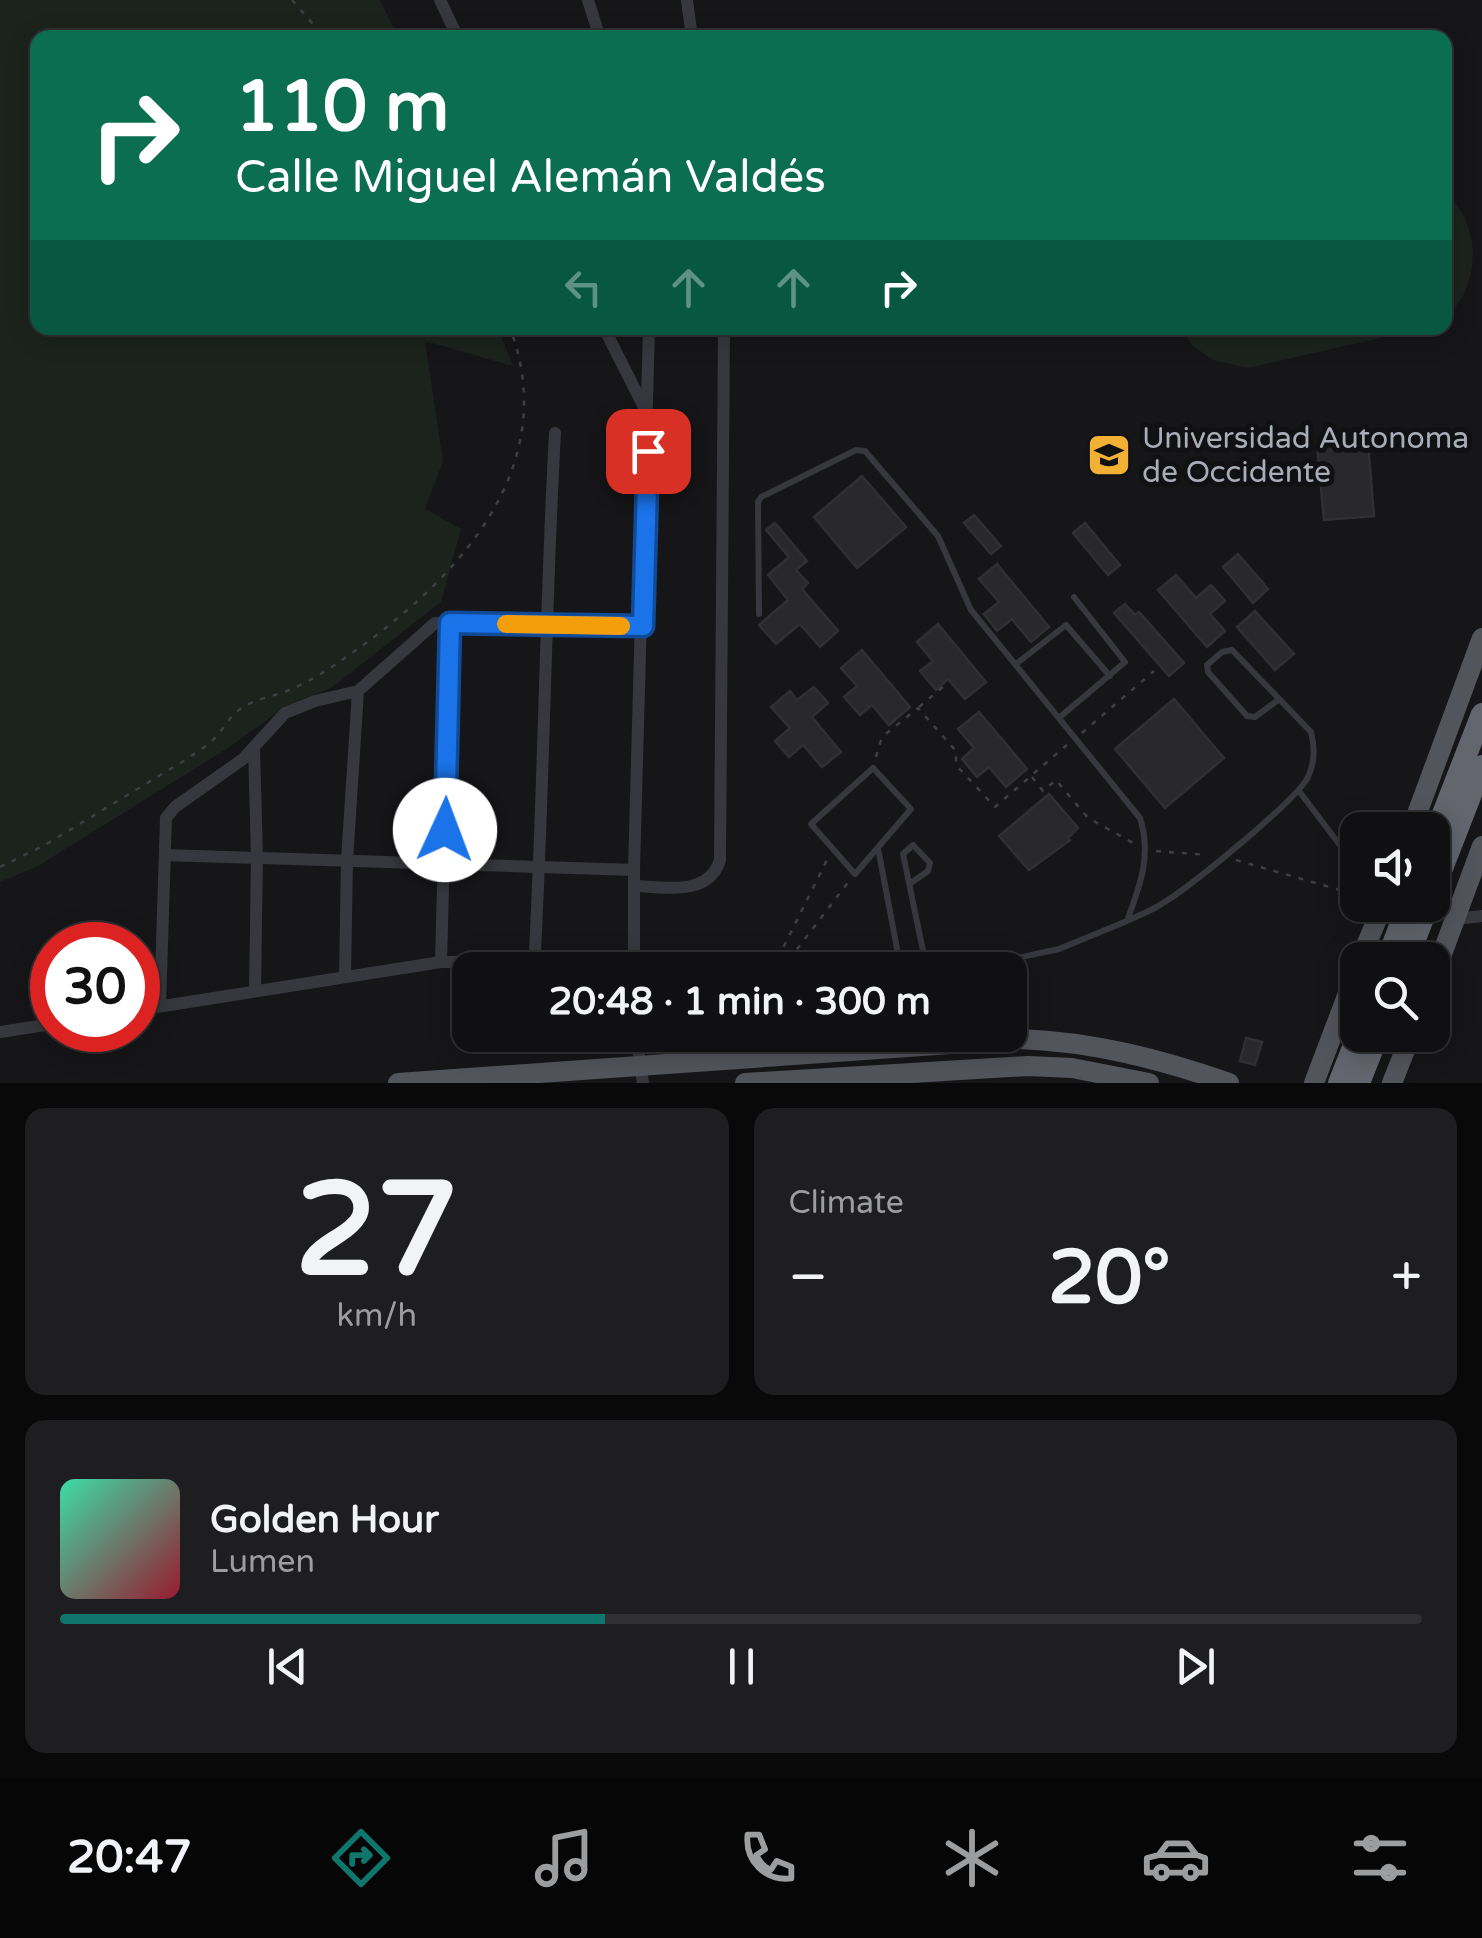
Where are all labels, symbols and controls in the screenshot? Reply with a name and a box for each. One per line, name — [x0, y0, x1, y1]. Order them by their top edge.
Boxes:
text: 110 m — [235, 66, 449, 150]
icon: right — [70, 70, 200, 200]
text: Calle Miguel Alemán Valdés — [235, 151, 826, 205]
icon: left — [556, 260, 611, 315]
icon: ahead — [661, 260, 716, 315]
icon: ahead — [766, 260, 821, 315]
icon: right — [871, 260, 926, 315]
pin — [606, 409, 691, 494]
place label: Universidad Autonoma de Occidente — [1142, 420, 1469, 491]
icon: arrive — [621, 424, 676, 479]
school or university icon: Universidad Autonoma de Occidente — [1086, 432, 1132, 478]
position arrow — [393, 778, 497, 882]
map controls — [1340, 812, 1450, 1052]
button: sound — [1340, 812, 1450, 922]
speed limit sign: 30 — [30, 922, 160, 1052]
button: search — [1340, 942, 1450, 1052]
text: 20:48 · 1 min · 300 m — [548, 979, 931, 1025]
text: 27 — [295, 1154, 458, 1310]
text: Climate — [789, 1184, 904, 1222]
text: 20° — [1048, 1233, 1171, 1323]
text: − — [789, 1245, 828, 1311]
text: + — [1391, 1245, 1422, 1311]
text: km/h — [337, 1297, 417, 1335]
text: Golden Hour — [210, 1497, 439, 1543]
text: Lumen — [210, 1543, 315, 1581]
icon: previous — [260, 1639, 315, 1694]
icon: pause — [714, 1639, 769, 1694]
icon: next — [1168, 1639, 1223, 1694]
icon: directions — [326, 1823, 396, 1893]
icon: music — [529, 1823, 599, 1893]
icon: phone — [733, 1823, 803, 1893]
icon: climate — [937, 1823, 1007, 1893]
icon: car — [1141, 1823, 1211, 1893]
icon: filters — [1345, 1823, 1415, 1893]
text: 20:47 — [67, 1831, 192, 1885]

